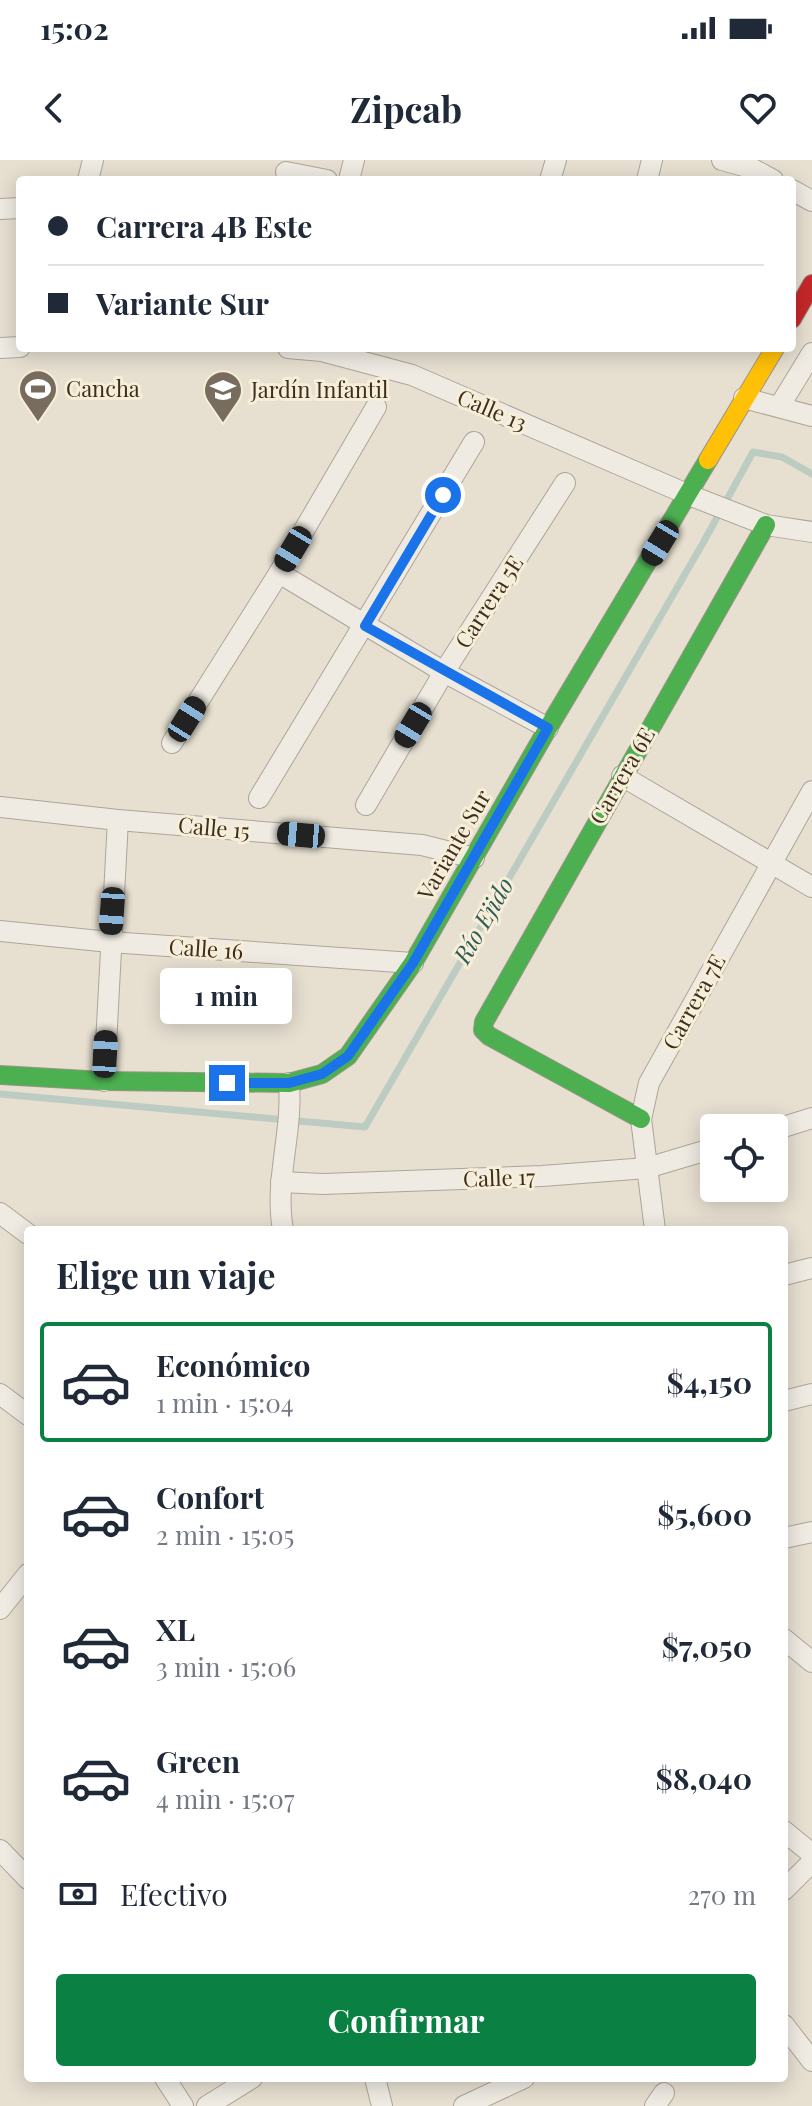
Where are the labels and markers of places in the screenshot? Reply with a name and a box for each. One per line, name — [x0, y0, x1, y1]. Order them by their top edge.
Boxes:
sports icon: Cancha — [17, 368, 59, 423]
school or university icon: Jardín Infantil — [202, 369, 244, 424]
place label: Cancha — [66, 373, 140, 403]
place label: Jardín Infantil — [250, 374, 388, 404]

